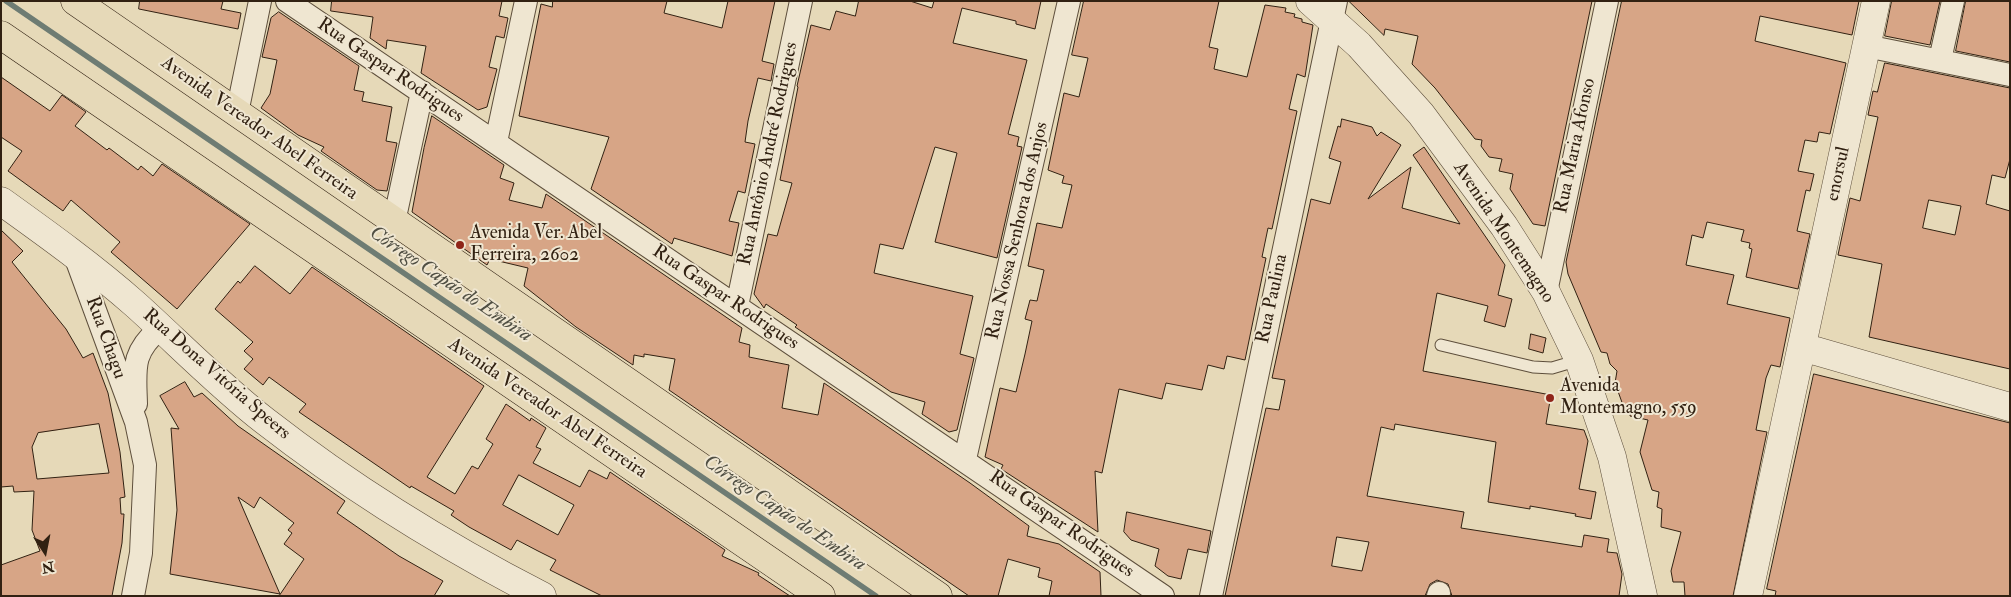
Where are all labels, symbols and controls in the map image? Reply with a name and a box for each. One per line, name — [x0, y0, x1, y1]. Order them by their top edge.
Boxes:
street label: Rua Gaspar Rodrigues — [312, 14, 468, 128]
street label: Rua Antônio André Rodrigues — [734, 40, 804, 268]
street label: Avenida Vereador Abel Ferreira — [156, 52, 362, 206]
street label: Rua Maria Afonso — [1551, 76, 1601, 216]
street label: Rua Nossa Senhora dos Anjos — [982, 120, 1054, 342]
street label: enorsul — [1822, 145, 1856, 203]
street label: Avenida Montemagno — [1447, 158, 1559, 308]
water label: Córrego Capão do Embira — [364, 222, 536, 348]
place label: Avenida Ver. Abel Ferreira, 2602 — [470, 223, 602, 267]
marker: Avenida Ver. Abel Ferreira, 2602 — [454, 239, 466, 251]
street label: Rua Gaspar Rodrigues — [647, 241, 803, 355]
street label: Rua Paulina — [1252, 252, 1294, 346]
street label: Rua Chagu — [80, 294, 130, 382]
street label: Rua Dona Vitória Speers — [137, 305, 295, 445]
street label: Avenida Vereador Abel Ferreira — [443, 334, 651, 484]
place label: Avenida Montemagno, 559 — [1560, 376, 1697, 420]
marker: Avenida Montemagno, 559 — [1544, 392, 1556, 404]
water label: Córrego Capão do Embira — [698, 451, 870, 577]
street label: Rua Gaspar Rodrigues — [984, 466, 1138, 584]
north arrow — [20, 527, 70, 577]
text: N — [40, 558, 56, 577]

